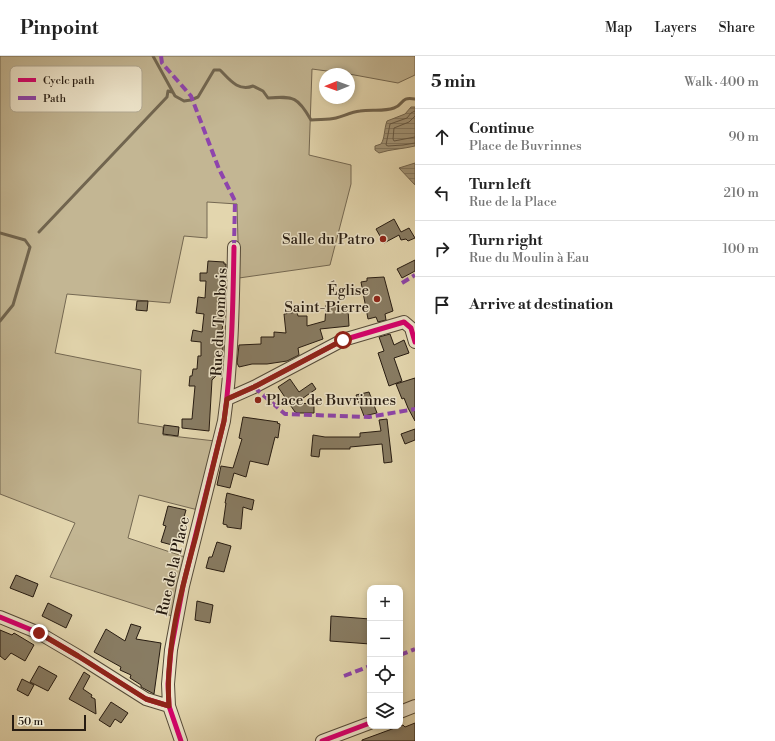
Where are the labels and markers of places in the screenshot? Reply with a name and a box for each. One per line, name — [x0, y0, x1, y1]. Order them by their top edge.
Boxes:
place label: Salle du Patro — [282, 230, 375, 249]
marker: Salle du Patro — [378, 234, 388, 244]
place label: Église Saint-Pierre — [284, 280, 369, 317]
marker: Église Saint-Pierre — [372, 294, 382, 304]
place label: Place de Buvrinnes — [266, 391, 396, 410]
marker: Place de Buvrinnes — [253, 395, 263, 405]

